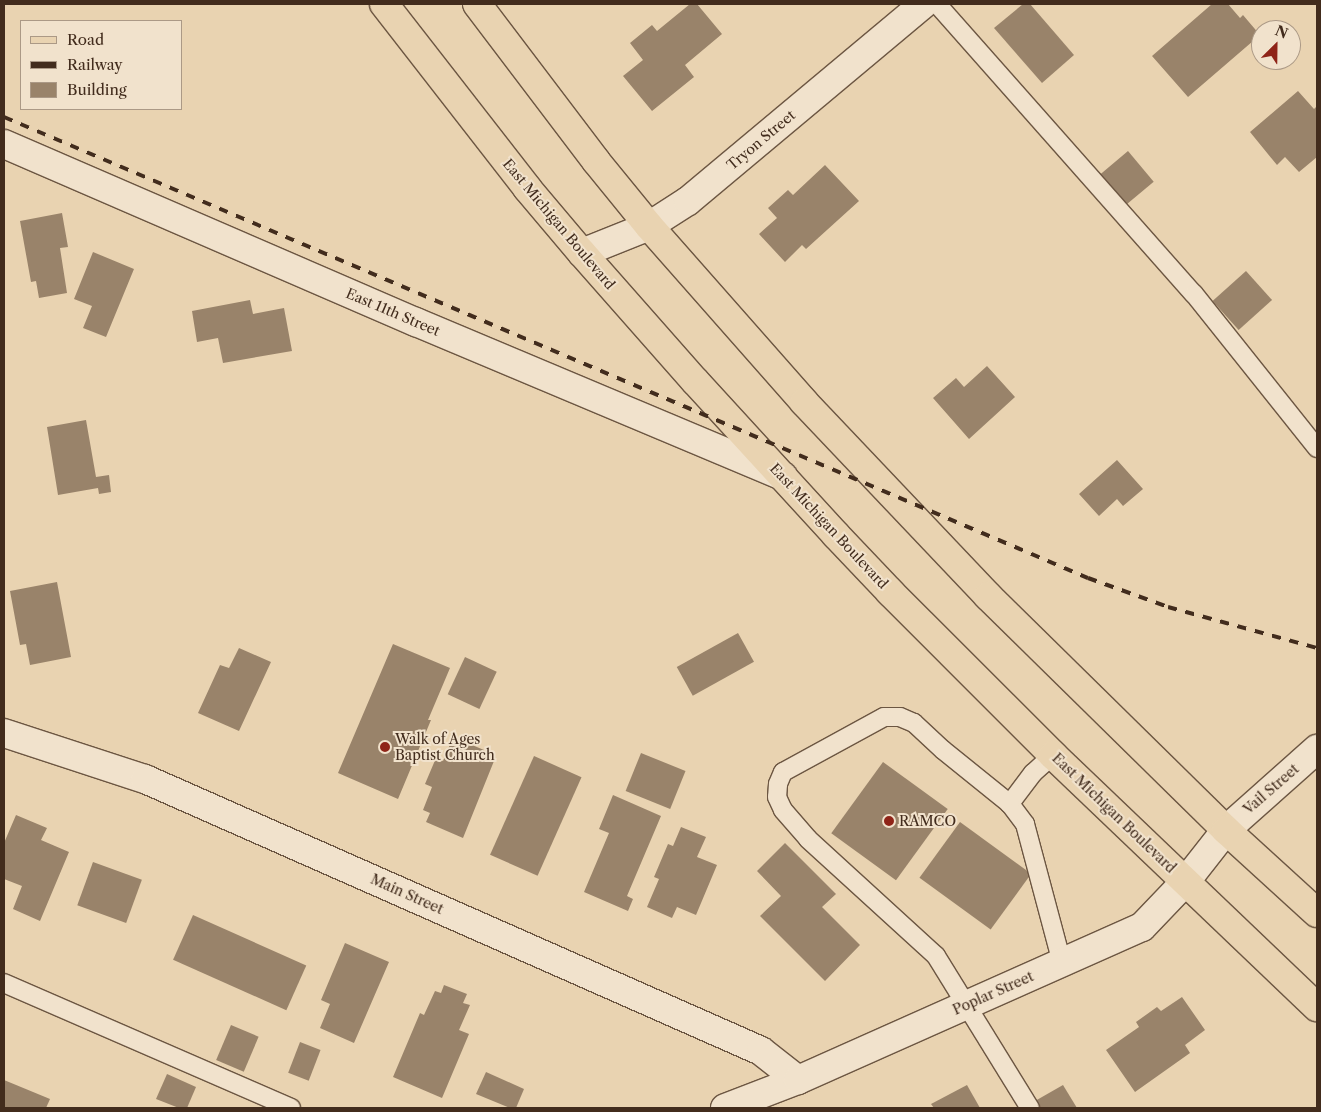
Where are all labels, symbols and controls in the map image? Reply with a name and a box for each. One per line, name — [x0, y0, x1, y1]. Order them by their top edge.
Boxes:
legend — [20, 20, 182, 110]
north arrow — [1251, 20, 1301, 70]
text: N — [1272, 21, 1291, 43]
text: Road — [67, 30, 104, 49]
text: Railway — [67, 55, 123, 74]
text: Building — [67, 80, 127, 99]
street label: Tryon Street — [724, 107, 798, 173]
street label: East Michigan Boulevard — [499, 155, 619, 293]
street label: East 11th Street — [343, 285, 443, 339]
street label: East Michigan Boulevard — [767, 460, 891, 592]
place label: Walk of Ages Baptist Church — [395, 731, 495, 764]
marker: Walk of Ages Baptist Church — [379, 741, 391, 753]
street label: East Michigan Boulevard — [1049, 750, 1179, 876]
street label: Vail Street — [1240, 760, 1302, 818]
place label: RAMCO — [899, 813, 956, 829]
marker: RAMCO — [883, 815, 895, 827]
street label: Main Street — [368, 870, 446, 918]
street label: Poplar Street — [950, 968, 1036, 1018]

